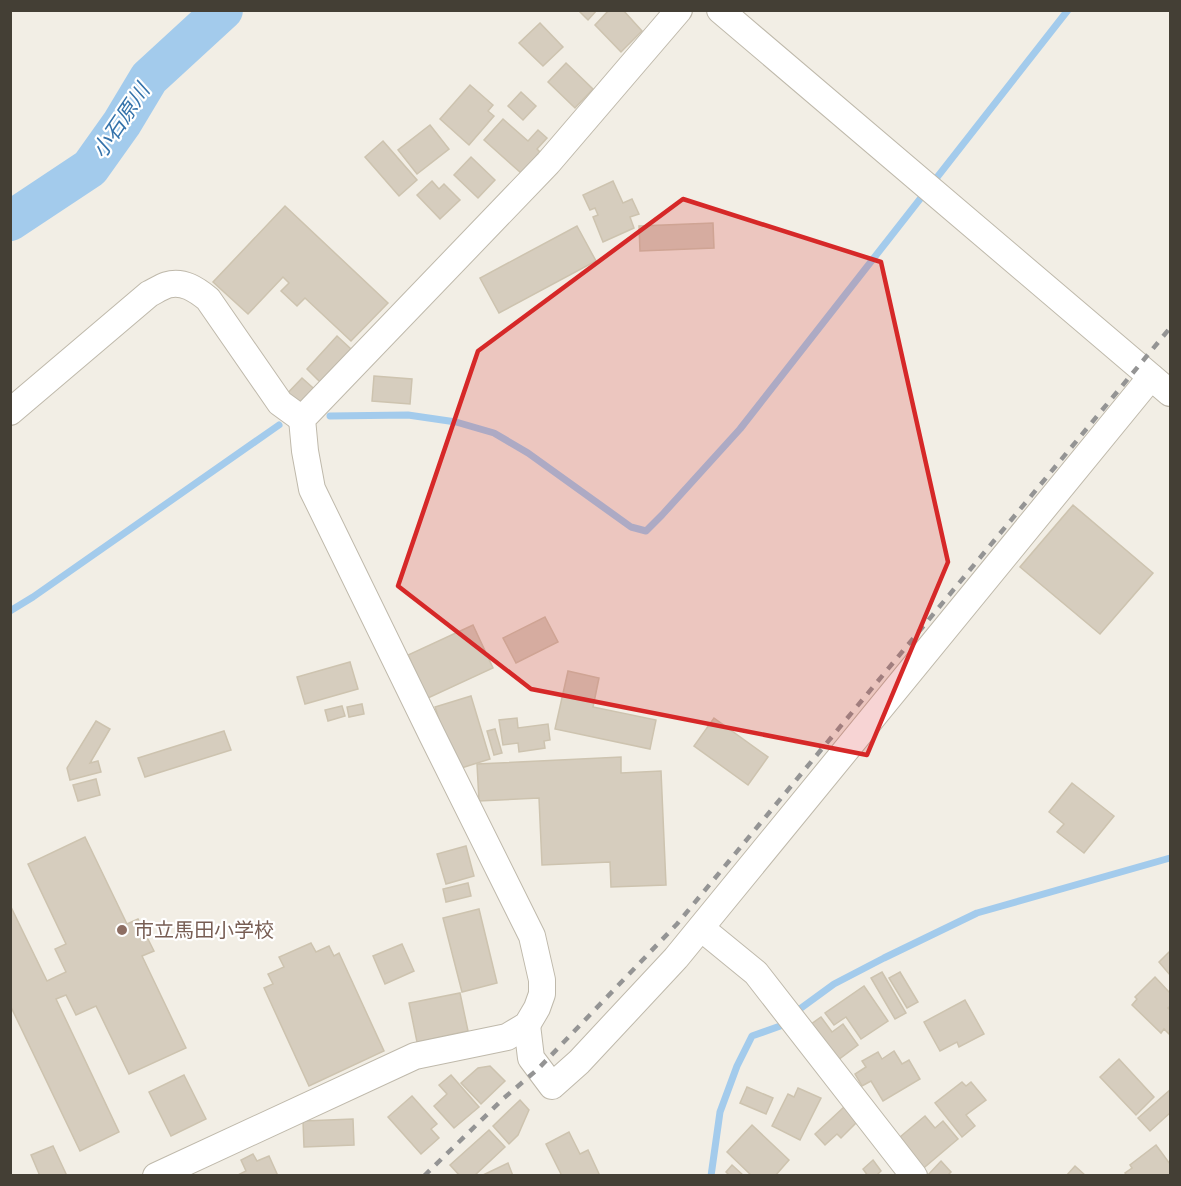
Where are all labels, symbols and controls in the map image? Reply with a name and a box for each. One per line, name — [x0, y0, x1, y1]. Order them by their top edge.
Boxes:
water label: 小石原川 — [87, 77, 156, 163]
place label: 市立馬田小学校 — [134, 918, 274, 942]
marker: 市立馬田小学校 — [115, 923, 129, 937]

